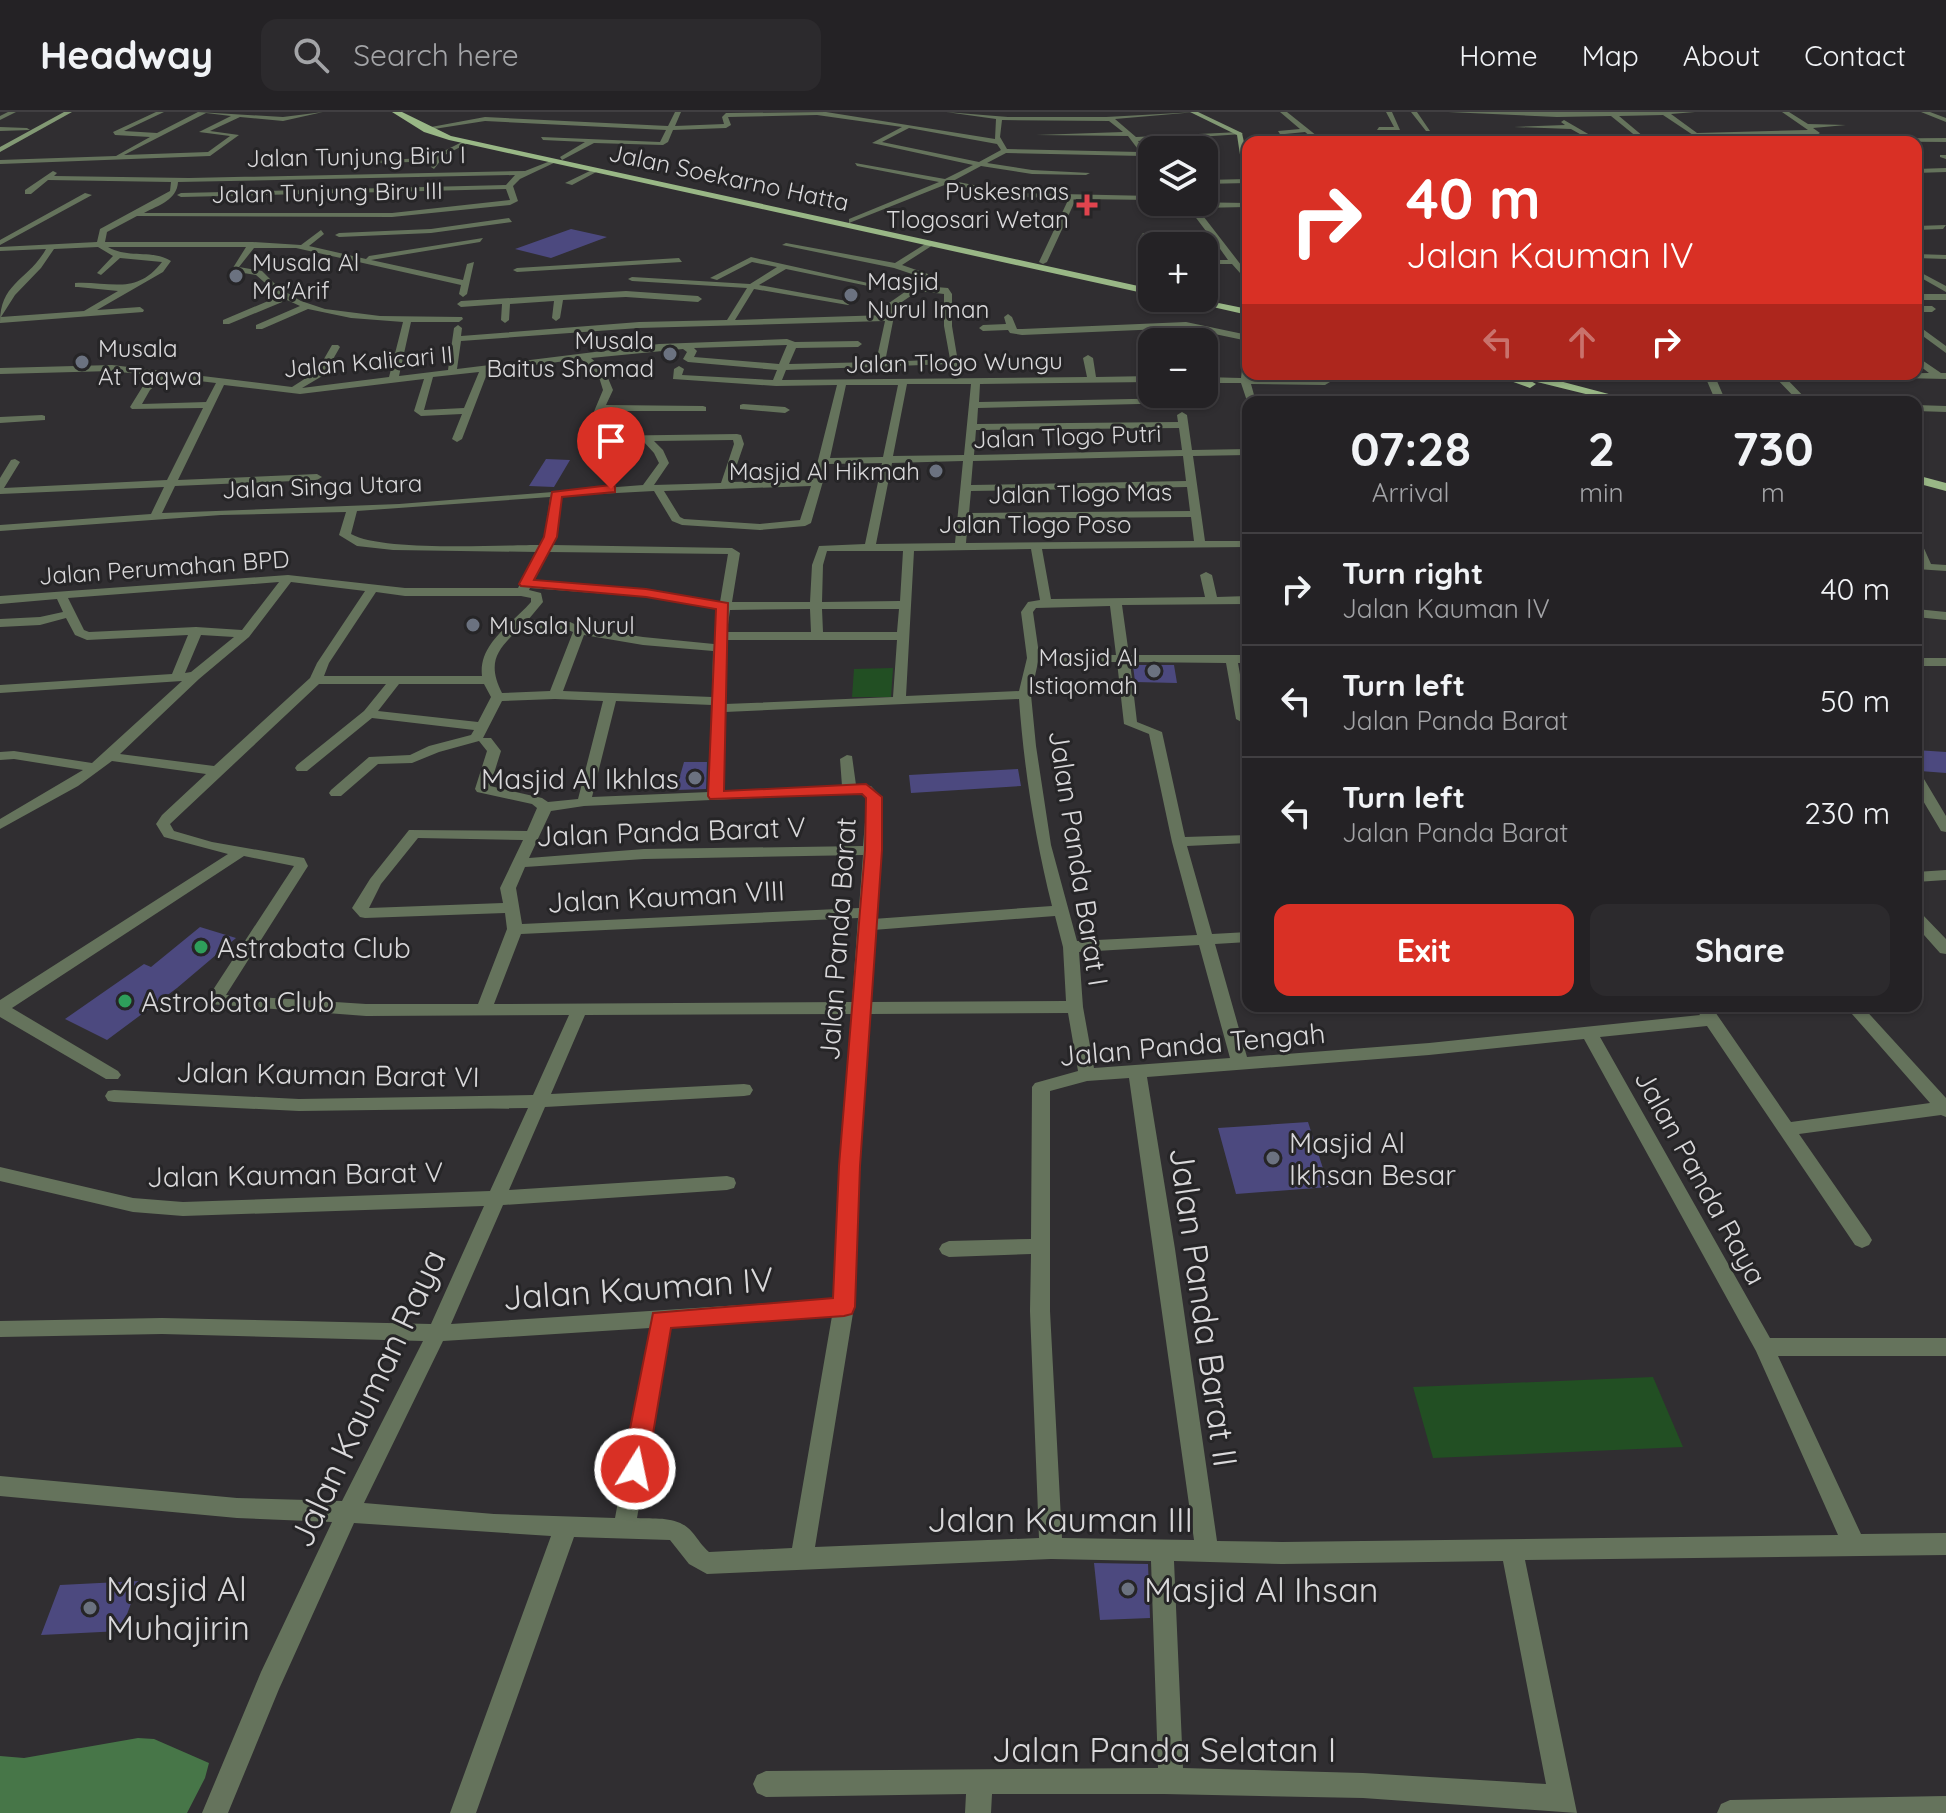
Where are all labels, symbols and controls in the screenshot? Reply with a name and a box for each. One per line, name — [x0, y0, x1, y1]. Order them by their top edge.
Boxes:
search box — [261, 19, 821, 91]
text: Headway — [40, 31, 213, 79]
icon: search — [289, 33, 333, 77]
text: Search here — [353, 36, 519, 74]
text: Home — [1459, 38, 1538, 73]
text: Map — [1582, 38, 1639, 73]
text: About — [1683, 38, 1760, 73]
text: Contact — [1804, 38, 1906, 73]
map controls — [1138, 136, 1218, 408]
button: layers — [1138, 136, 1218, 216]
street label: Jalan Soekarno Hatta — [606, 137, 852, 217]
street label: Jalan Tunjung Biru I — [246, 139, 466, 173]
text: 40 m — [1406, 163, 1541, 233]
icon: right — [1274, 168, 1378, 272]
street label: Jalan Tunjung Biru III — [211, 175, 443, 209]
place label: Puskesmas Tlogosari Wetan — [886, 176, 1069, 234]
marker: Puskesmas Tlogosari Wetan — [1076, 194, 1098, 216]
button: + — [1138, 232, 1218, 312]
text: Jalan Kauman IV — [1406, 232, 1694, 277]
place label: Musala Al Ma'Arif — [252, 247, 359, 305]
place label: Masjid Nurul Iman — [867, 266, 989, 324]
marker: Musala Al Ma'Arif — [227, 267, 245, 285]
marker: Masjid Nurul Iman — [842, 286, 860, 304]
icon: left — [1476, 320, 1520, 364]
icon: ahead — [1560, 320, 1604, 364]
icon: right — [1644, 320, 1688, 364]
place label: Musala Baitus Shomad — [487, 325, 654, 383]
button: − — [1138, 328, 1218, 408]
place label: Musala At Taqwa — [98, 333, 202, 391]
street label: Jalan Kalicari II — [282, 339, 454, 383]
marker: Musala Baitus Shomad — [661, 345, 679, 363]
street label: Jalan Tlogo Wungu — [845, 345, 1063, 379]
marker: Musala At Taqwa — [73, 353, 91, 371]
pin — [577, 407, 645, 489]
street label: Jalan Tlogo Putri — [972, 418, 1162, 454]
text: 07:28 — [1350, 418, 1471, 478]
text: 2 — [1588, 418, 1615, 478]
text: 730 — [1732, 418, 1814, 478]
icon: arrive — [589, 419, 633, 463]
place label: Masjid Al Hikmah — [729, 456, 920, 486]
marker: Masjid Al Hikmah — [927, 462, 945, 480]
street label: Jalan Singa Utara — [221, 468, 423, 504]
street label: Jalan Tlogo Mas — [988, 476, 1172, 510]
text: Arrival — [1372, 476, 1450, 509]
text: min — [1579, 476, 1624, 509]
text: m — [1761, 476, 1785, 509]
street label: Jalan Tlogo Poso — [939, 509, 1131, 539]
street label: Jalan Perumahan BPD — [38, 543, 290, 591]
text: Turn right — [1342, 554, 1483, 592]
icon: right — [1274, 567, 1318, 611]
text: 40 m — [1821, 570, 1890, 608]
text: Jalan Kauman IV — [1342, 592, 1550, 625]
place label: Musala Nurul — [489, 610, 635, 640]
marker: Musala Nurul — [464, 616, 482, 634]
place label: Masjid Al Istiqomah — [1028, 642, 1138, 700]
marker: Masjid Al Istiqomah — [1145, 662, 1163, 680]
text: Turn left — [1342, 666, 1465, 704]
icon: left — [1274, 679, 1318, 723]
text: 50 m — [1820, 682, 1890, 720]
text: Jalan Panda Barat — [1342, 704, 1568, 737]
street label: Jalan Panda Barat I — [1042, 728, 1116, 988]
place label: Masjid Al Ikhlas — [481, 761, 679, 796]
marker: Masjid Al Ikhlas — [686, 769, 704, 787]
text: Turn left — [1342, 778, 1465, 816]
icon: left — [1274, 791, 1318, 835]
text: 230 m — [1804, 794, 1890, 832]
street label: Jalan Panda Barat V — [536, 809, 806, 853]
street label: Jalan Panda Barat — [811, 816, 863, 1062]
text: Jalan Panda Barat — [1342, 816, 1568, 849]
street label: Jalan Kauman VIII — [546, 872, 786, 920]
button: Exit — [1274, 904, 1574, 996]
button: Share — [1590, 904, 1890, 996]
place label: Astrabata Club — [217, 930, 411, 965]
marker: Astrabata Club — [192, 938, 210, 956]
place label: Astrobata Club — [141, 984, 334, 1019]
marker: Astrobata Club — [116, 992, 134, 1010]
street label: Jalan Panda Tengah — [1057, 1015, 1327, 1073]
street label: Jalan Kauman Barat VI — [176, 1054, 480, 1094]
street label: Jalan Panda Raya — [1627, 1063, 1775, 1291]
place label: Masjid Al Ikhsan Besar — [1289, 1125, 1456, 1192]
street label: Jalan Panda Barat II — [1160, 1145, 1248, 1469]
marker: Masjid Al Ikhsan Besar — [1264, 1149, 1282, 1167]
street label: Jalan Kauman Barat V — [146, 1154, 444, 1194]
street label: Jalan Kauman Raya — [279, 1242, 455, 1554]
street label: Jalan Kauman IV — [501, 1257, 775, 1319]
position arrow — [593, 1427, 677, 1511]
street label: Jalan Kauman III — [927, 1498, 1193, 1541]
place label: Masjid Al Muhajirin — [106, 1567, 250, 1649]
place label: Masjid Al Ihsan — [1144, 1568, 1378, 1611]
marker: Masjid Al Ihsan — [1119, 1580, 1137, 1598]
marker: Masjid Al Muhajirin — [81, 1599, 99, 1617]
street label: Jalan Panda Selatan I — [992, 1728, 1336, 1771]

